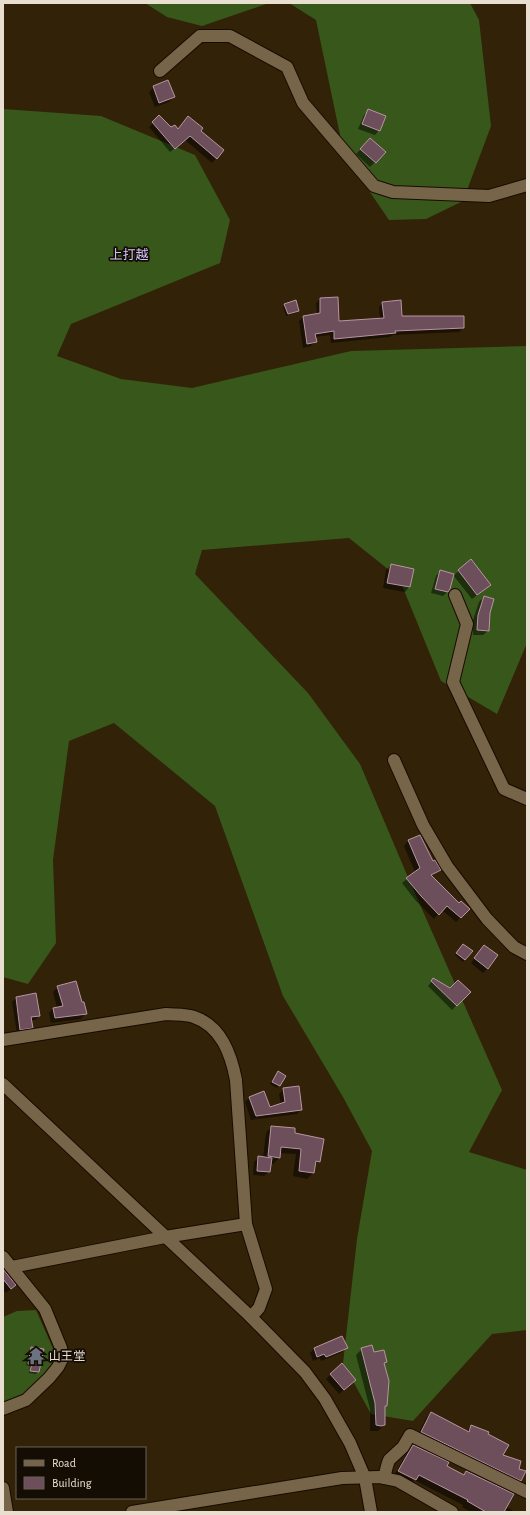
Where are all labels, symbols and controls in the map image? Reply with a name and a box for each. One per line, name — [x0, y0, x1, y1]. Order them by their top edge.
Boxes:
district label: 上打越 — [109, 248, 149, 262]
temple icon: 山王堂 — [26, 1346, 46, 1366]
place label: 山王堂 — [49, 1350, 85, 1362]
legend — [16, 1447, 146, 1499]
text: Road — [52, 1457, 76, 1469]
text: Building — [52, 1477, 92, 1489]

